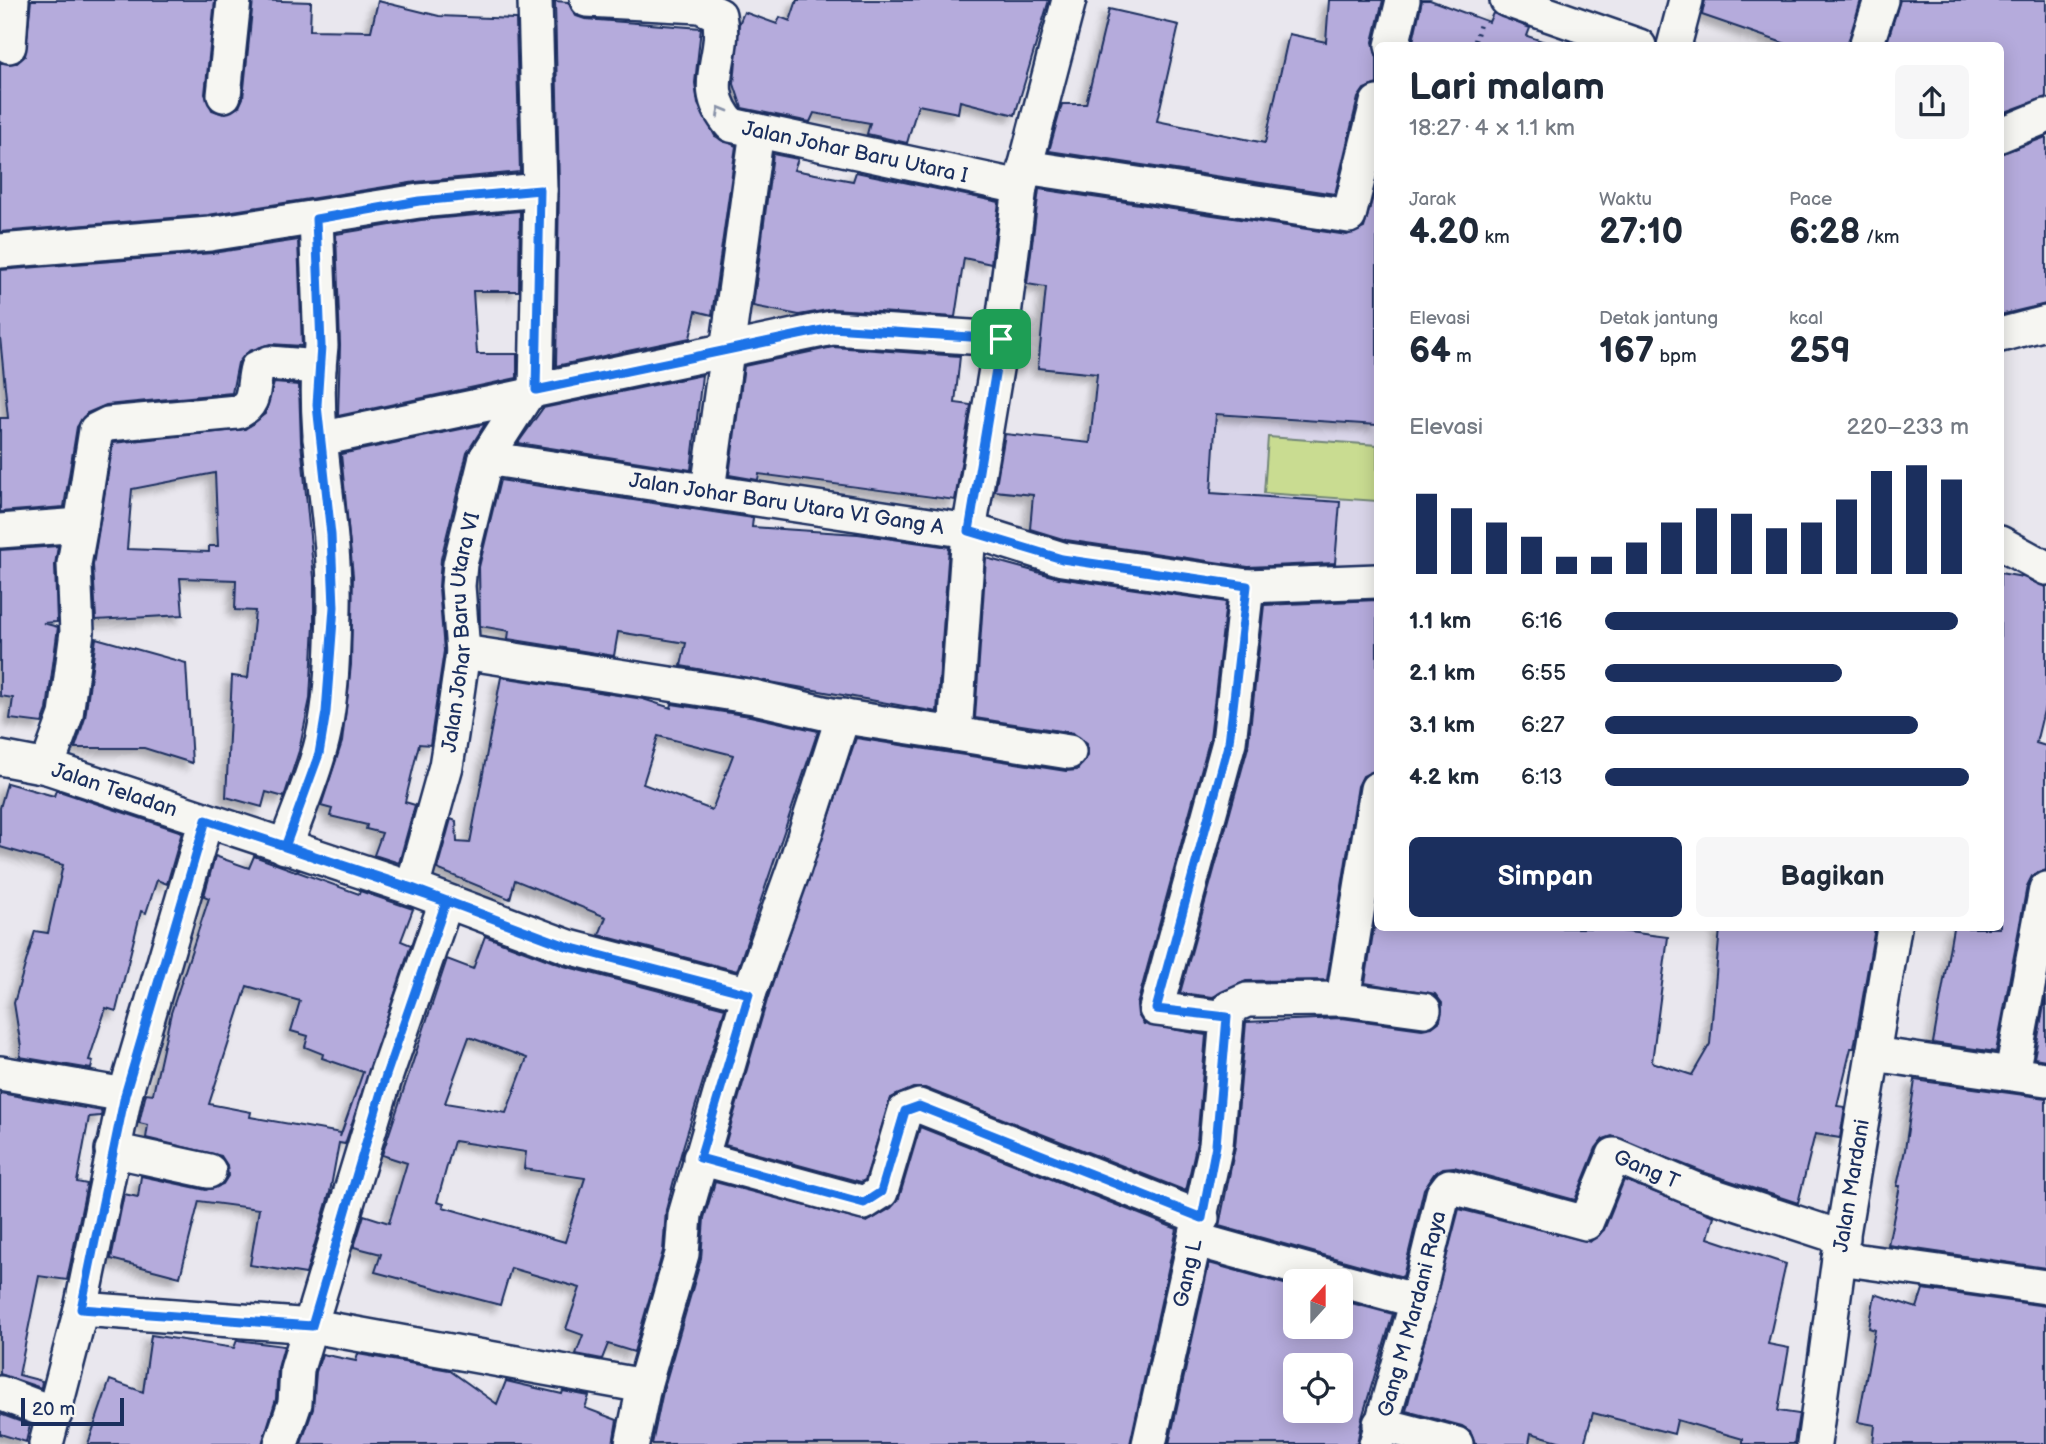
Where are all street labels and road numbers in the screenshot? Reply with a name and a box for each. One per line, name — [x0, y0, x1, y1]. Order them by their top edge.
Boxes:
street label: Jalan Johar Baru Utara I — [740, 116, 970, 188]
street label: Jalan Johar Baru Utara VI Gang A — [627, 468, 946, 540]
street label: Jalan Johar Baru Utara VI — [436, 510, 485, 754]
street label: Jalan Teladan — [48, 757, 180, 822]
street label: Jalan Mardani — [1828, 1117, 1875, 1254]
street label: Gang T — [1610, 1144, 1684, 1195]
street label: Gang M Mardani Raya — [1372, 1208, 1451, 1420]
street label: Gang L — [1168, 1237, 1208, 1310]

